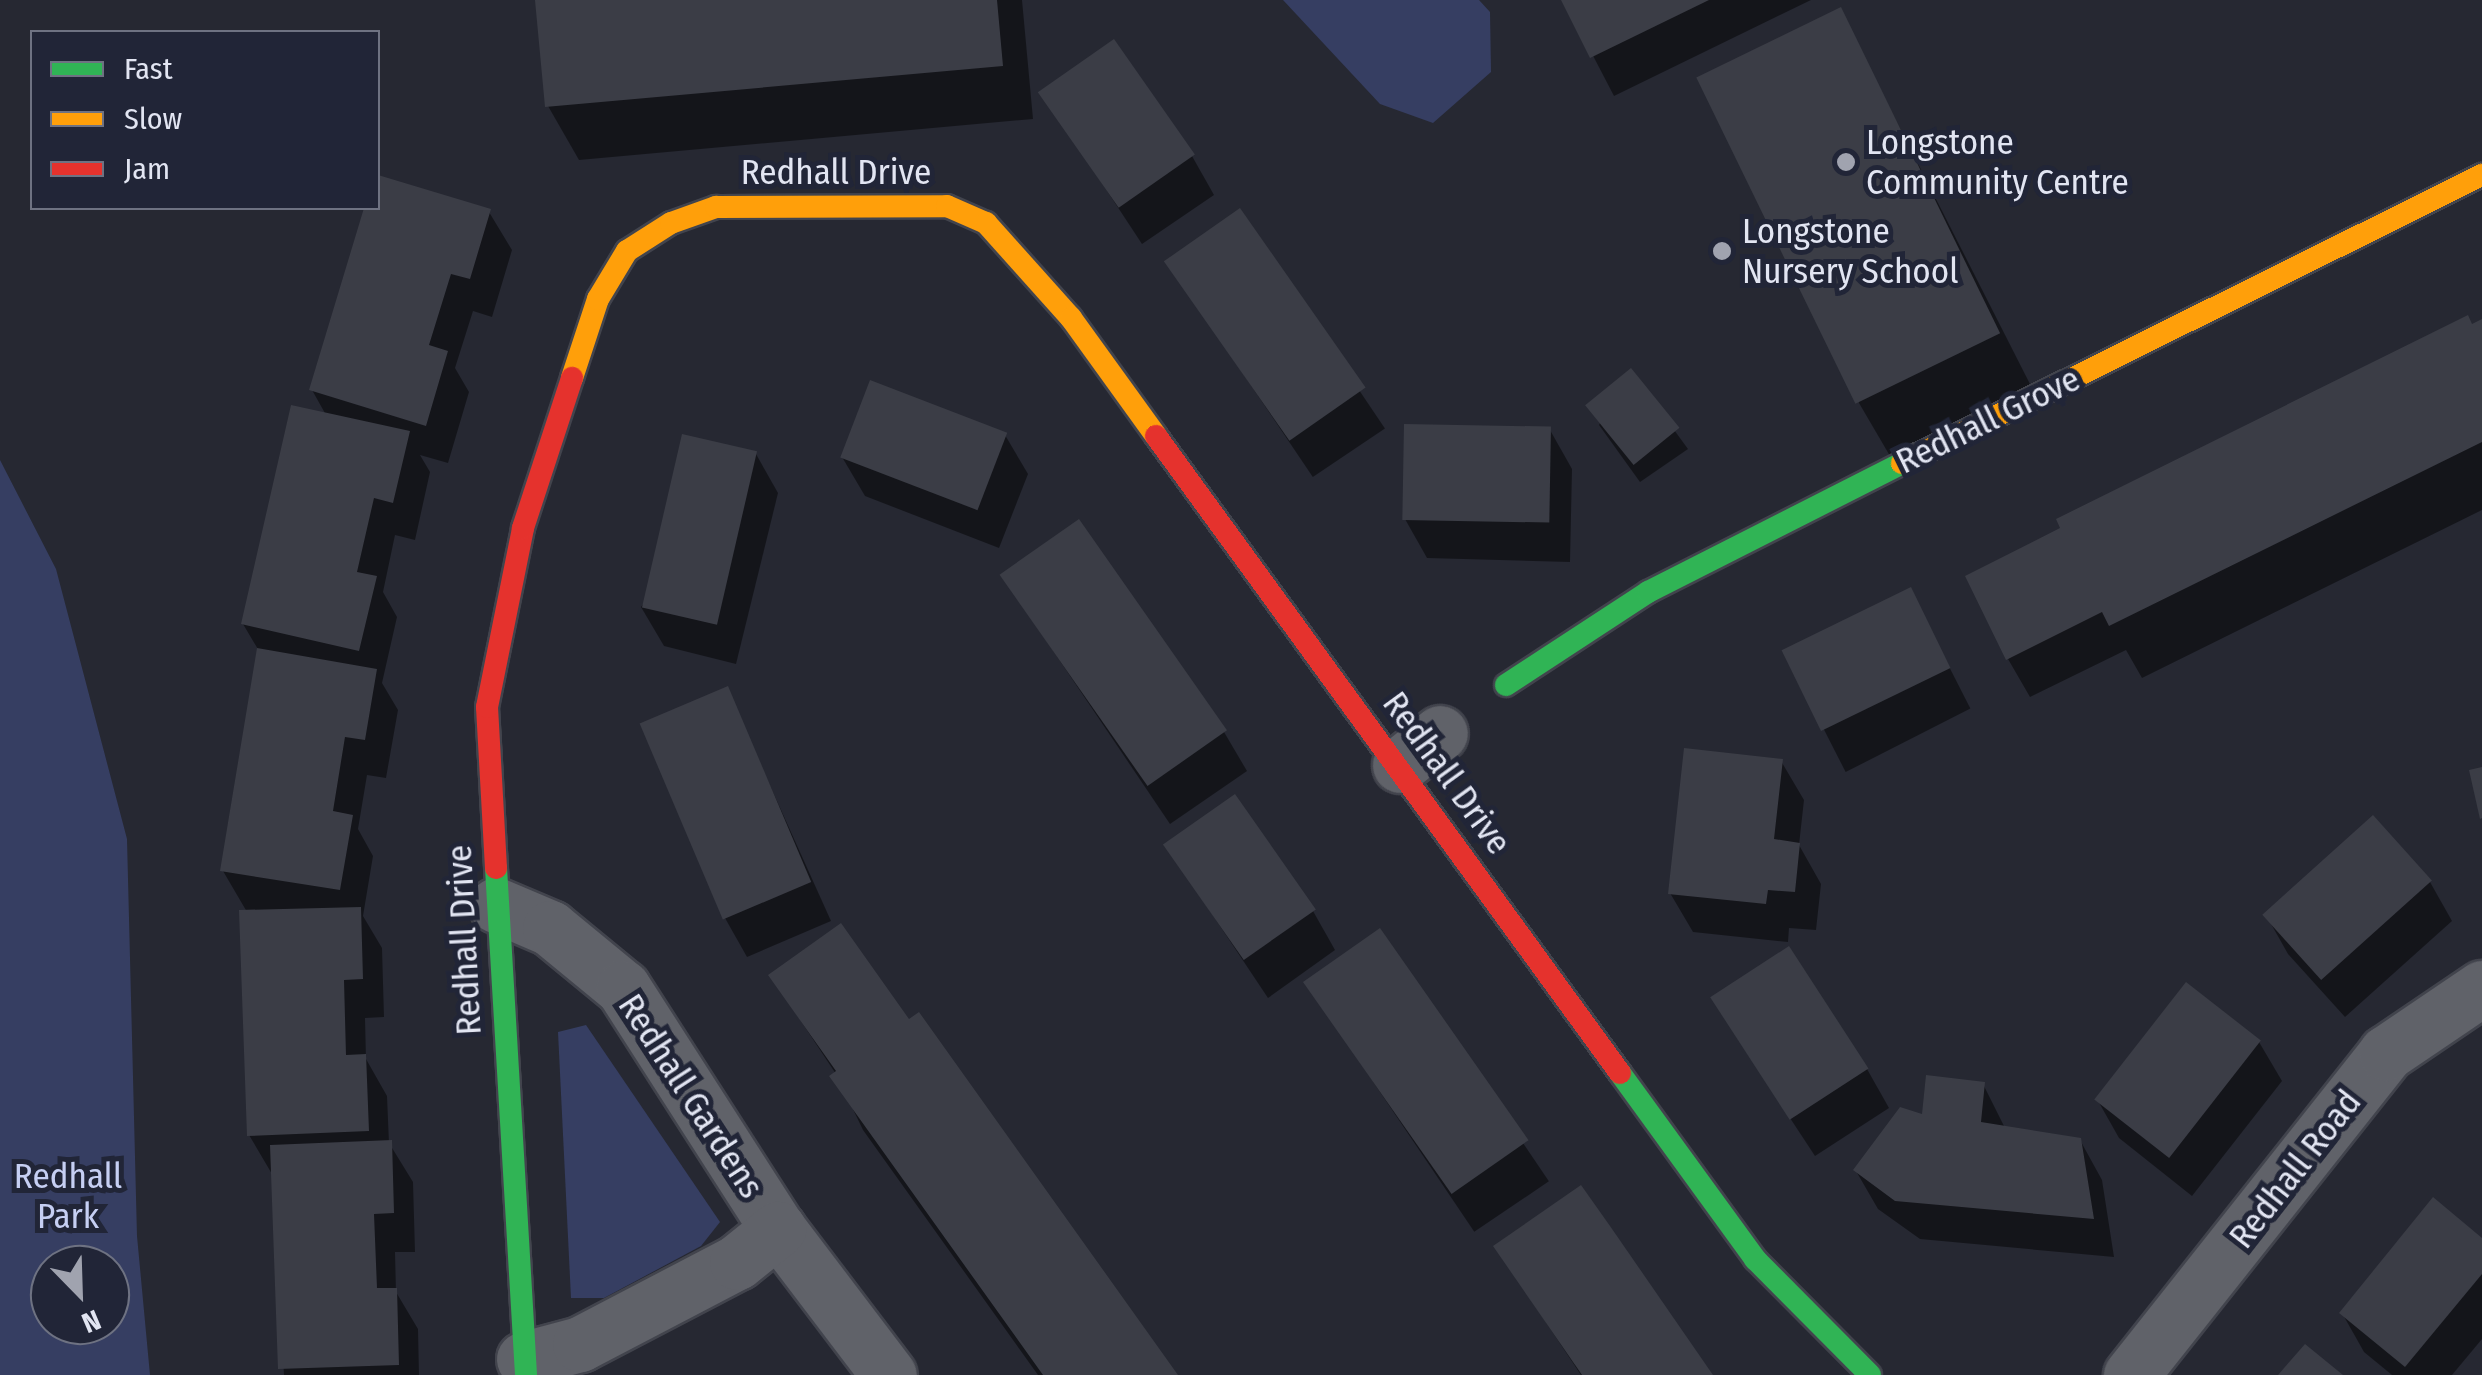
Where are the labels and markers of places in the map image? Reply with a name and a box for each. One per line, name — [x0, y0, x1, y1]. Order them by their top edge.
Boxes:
place label: Longstone Community Centre — [1866, 121, 2129, 203]
marker: Longstone Community Centre — [1835, 151, 1857, 173]
place label: Longstone Nursery School — [1742, 210, 1958, 292]
marker: Longstone Nursery School — [1711, 240, 1733, 262]

